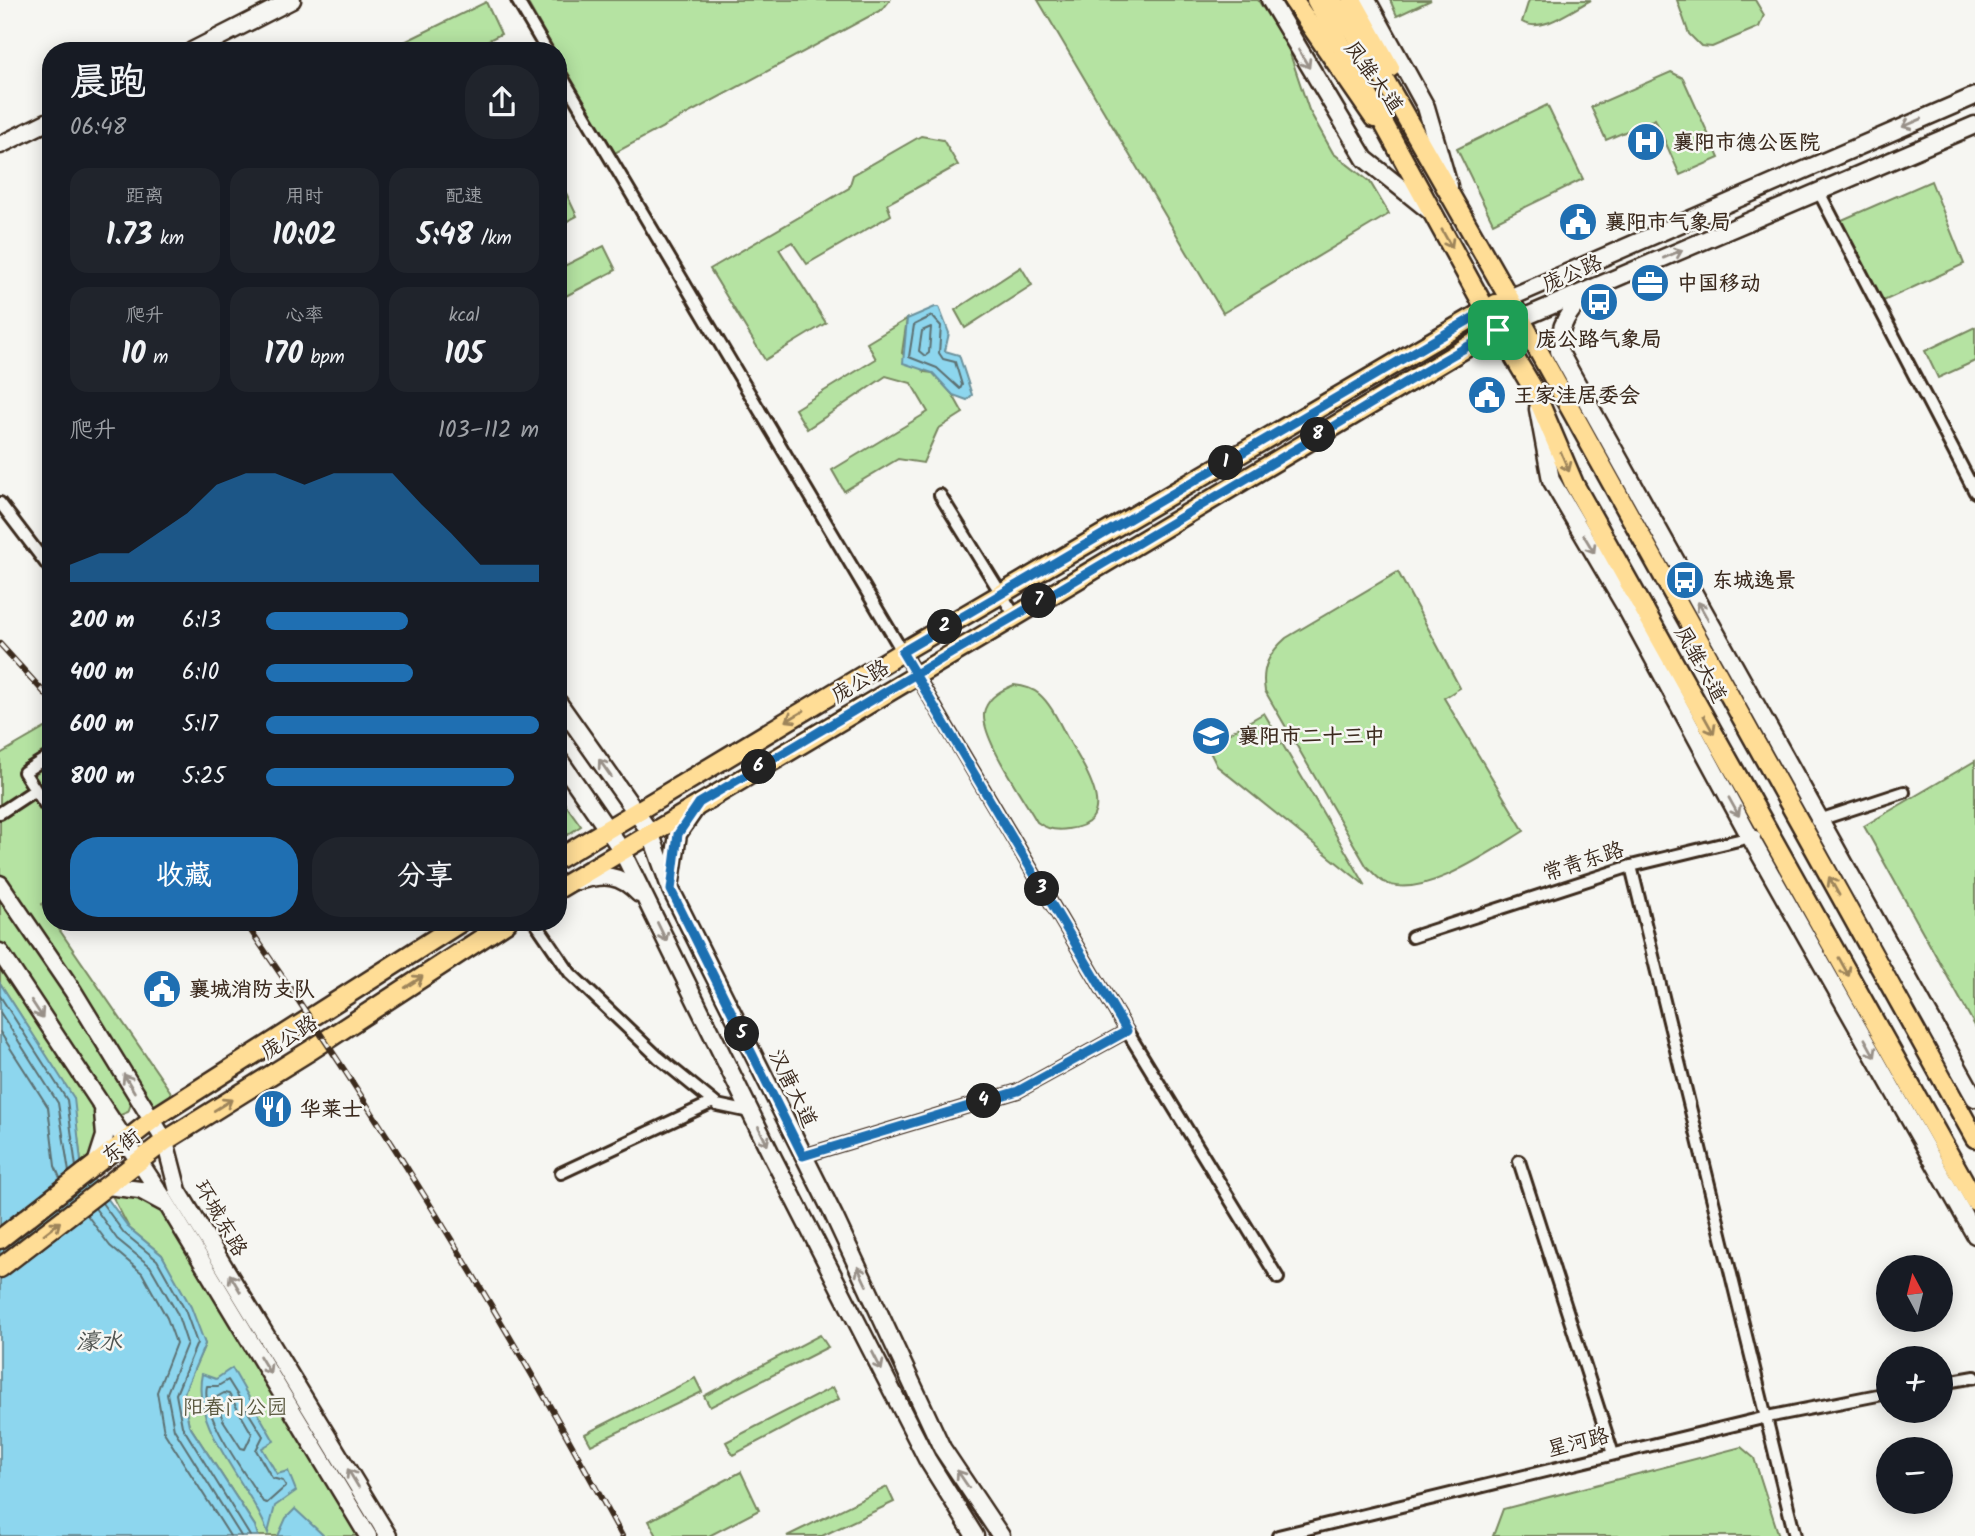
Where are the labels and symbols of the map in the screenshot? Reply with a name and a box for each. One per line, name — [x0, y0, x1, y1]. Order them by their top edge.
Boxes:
street label: 凤雏大道 — [1335, 34, 1411, 122]
one-way arrow — [1298, 48, 1312, 68]
one-way arrow — [1902, 117, 1924, 130]
hospital icon: 襄阳市德公医院 — [1625, 121, 1667, 163]
place label: 襄阳市德公医院 — [1673, 127, 1820, 160]
public building icon: 襄阳市气象局 — [1557, 201, 1599, 243]
place label: 襄阳市气象局 — [1605, 207, 1731, 240]
one-way arrow — [1441, 228, 1454, 249]
street label: 庞公路 — [1537, 247, 1608, 302]
one-way arrow — [1662, 247, 1684, 260]
office icon: 中国移动 — [1629, 262, 1671, 304]
place label: 中国移动 — [1677, 268, 1761, 301]
bus stop icon: 庞公路气象局 — [1578, 281, 1620, 323]
pin — [1468, 300, 1528, 360]
place label: 庞公路气象局 — [1536, 324, 1662, 357]
public building icon: 王家洼居委会 — [1466, 374, 1508, 416]
place label: 王家洼居委会 — [1514, 380, 1640, 413]
pin: 8 — [1300, 418, 1336, 452]
pin: 1 — [1208, 446, 1244, 480]
one-way arrow — [1559, 450, 1572, 472]
one-way arrow — [1582, 533, 1596, 553]
bus stop icon: 东城逸景 — [1664, 559, 1706, 601]
place label: 东城逸景 — [1712, 565, 1796, 598]
pin: 7 — [1021, 584, 1056, 618]
one-way arrow — [1696, 601, 1709, 622]
pin: 2 — [928, 610, 962, 644]
street label: 凤雏大道 — [1665, 620, 1734, 709]
street label: 庞公路 — [825, 652, 896, 713]
one-way arrow — [785, 710, 805, 724]
school or university icon: 襄阳市二十三中 — [1190, 715, 1232, 757]
one-way arrow — [1702, 715, 1716, 735]
place label: 襄阳市二十三中 — [1238, 721, 1385, 754]
pin: 6 — [742, 750, 776, 784]
one-way arrow — [598, 759, 612, 778]
one-way arrow — [1727, 797, 1741, 817]
street label: 常青东路 — [1538, 834, 1629, 891]
pin: 3 — [1024, 872, 1060, 906]
one-way arrow — [1827, 877, 1841, 897]
one-way arrow — [656, 921, 670, 942]
one-way arrow — [1837, 956, 1851, 976]
public building icon: 襄城消防支队 — [141, 968, 183, 1010]
place label: 襄城消防支队 — [189, 974, 315, 1007]
one-way arrow — [404, 974, 423, 989]
one-way arrow — [31, 999, 45, 1019]
street label: 庞公路 — [254, 1007, 325, 1069]
pin: 5 — [724, 1016, 760, 1052]
one-way arrow — [1863, 1038, 1877, 1058]
street label: 汉唐大道 — [758, 1044, 825, 1134]
one-way arrow — [121, 1074, 135, 1094]
pin: 4 — [967, 1084, 1002, 1118]
restaurant icon: 华莱士 — [252, 1088, 294, 1130]
place label: 华莱士 — [300, 1094, 363, 1127]
one-way arrow — [212, 1098, 232, 1112]
street label: 东街 — [95, 1121, 149, 1173]
one-way arrow — [756, 1125, 770, 1146]
street label: 环城东路 — [184, 1174, 255, 1263]
one-way arrow — [42, 1220, 61, 1235]
north arrow — [1876, 1255, 1953, 1332]
one-way arrow — [855, 1266, 869, 1287]
one-way arrow — [227, 1274, 241, 1294]
water label: 濠水 — [76, 1325, 123, 1361]
one-way arrow — [870, 1350, 884, 1371]
one-way arrow — [257, 1355, 272, 1374]
park label: 阳春门公园 — [183, 1392, 288, 1425]
street label: 星河路 — [1544, 1420, 1613, 1467]
one-way arrow — [346, 1468, 360, 1488]
one-way arrow — [956, 1470, 970, 1490]

